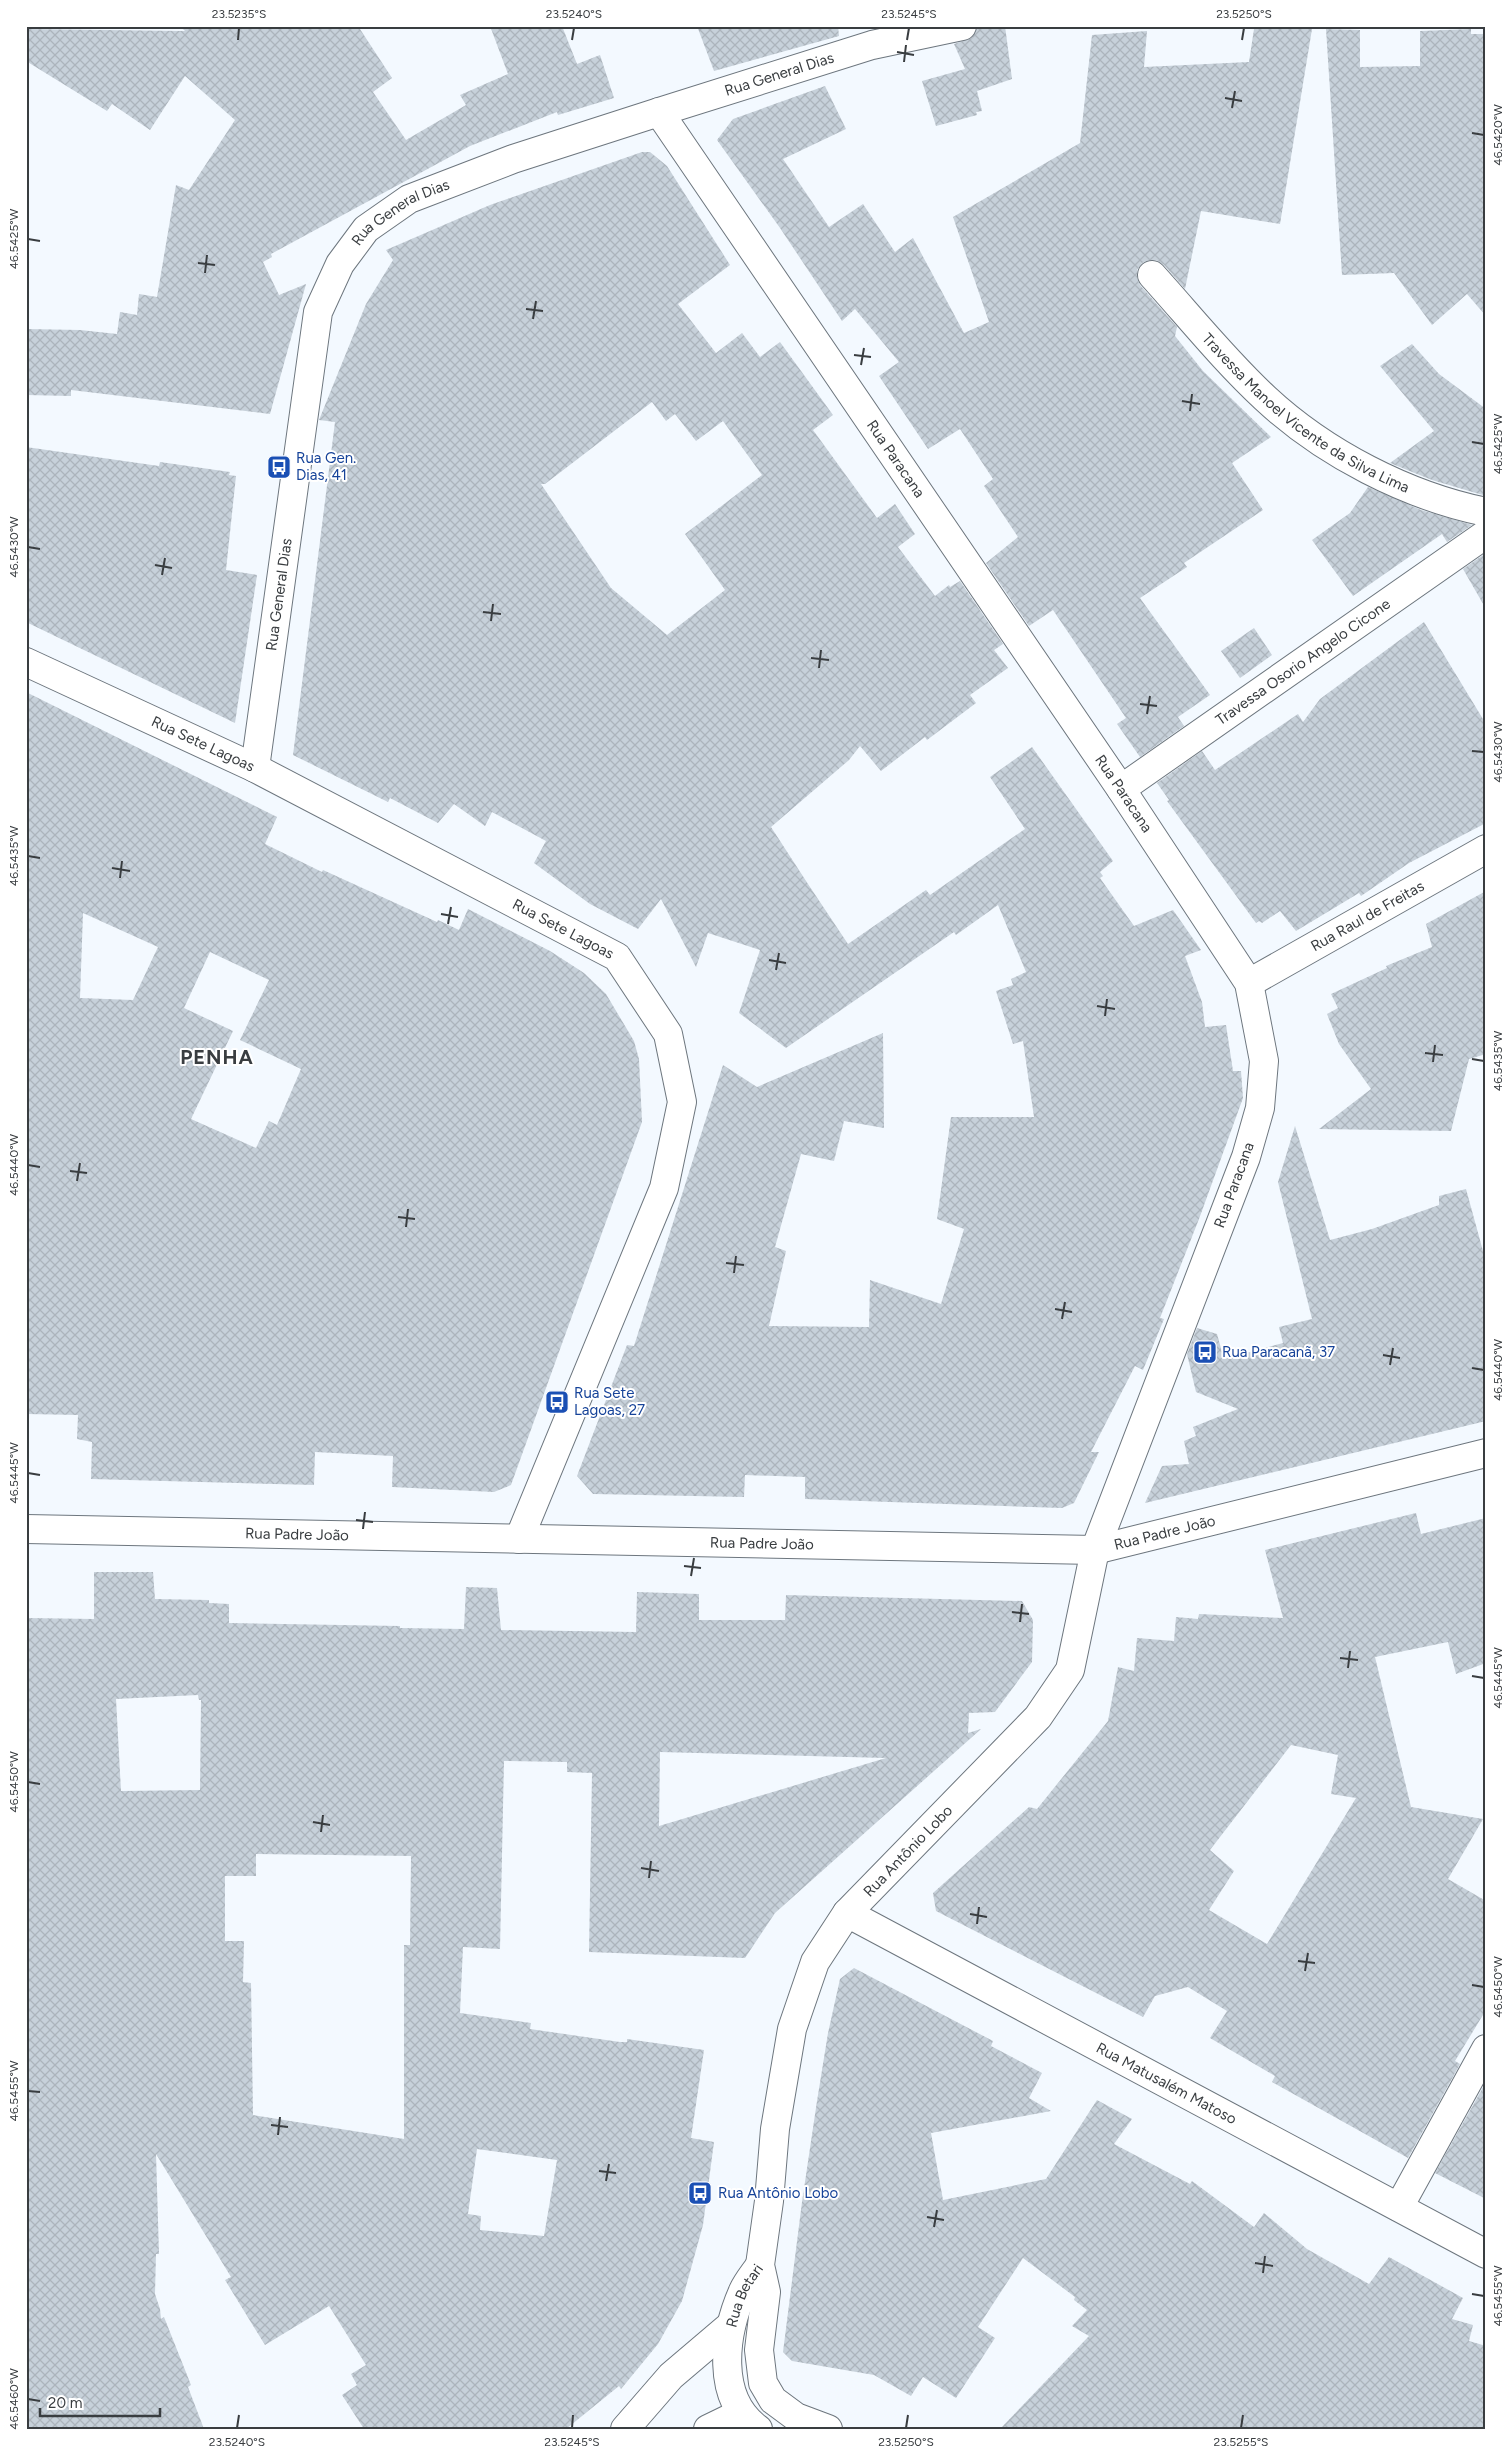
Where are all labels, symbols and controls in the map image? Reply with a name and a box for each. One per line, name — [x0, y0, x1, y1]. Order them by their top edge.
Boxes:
text: 23.5235°S — [212, 7, 266, 21]
text: 23.5240°S — [546, 7, 602, 21]
text: 23.5245°S — [881, 7, 937, 21]
text: 23.5250°S — [1216, 7, 1272, 21]
street label: Rua General Dias — [722, 49, 836, 100]
text: 46.5420°W — [1491, 104, 1505, 166]
street label: Rua General Dias — [348, 175, 452, 249]
text: 46.5425°W — [7, 208, 21, 269]
street label: Travessa Manoel Vicente da Silva Lima — [1198, 329, 1412, 497]
text: 46.5425°W — [1491, 413, 1505, 474]
street label: Rua Paracana — [863, 417, 929, 501]
place label: Rua Gen. Dias, 41 — [296, 449, 356, 484]
bus stop icon: Rua Gen. Dias, 41 — [266, 454, 292, 480]
text: 46.5430°W — [7, 516, 21, 578]
street label: Rua General Dias — [262, 537, 296, 652]
street label: Travessa Osorio Angelo Cicone — [1212, 595, 1394, 729]
street label: Rua Sete Lagoas — [148, 712, 257, 776]
text: 46.5430°W — [1491, 721, 1505, 783]
street label: Rua Paracana — [1091, 751, 1156, 836]
text: 46.5435°W — [7, 825, 21, 886]
street label: Rua Raul de Freitas — [1308, 877, 1427, 955]
street label: Rua Sete Lagoas — [509, 895, 617, 963]
text: 46.5435°W — [1491, 1030, 1505, 1091]
district label: PENHA — [180, 1045, 254, 1069]
text: 46.5440°W — [7, 1133, 21, 1196]
street label: Rua Paracana — [1210, 1140, 1258, 1230]
text: 46.5440°W — [1491, 1338, 1505, 1401]
bus stop icon: Rua Paracanã, 37 — [1192, 1339, 1218, 1365]
place label: Rua Paracanã, 37 — [1222, 1343, 1335, 1361]
place label: Rua Sete Lagoas, 27 — [574, 1384, 645, 1419]
bus stop icon: Rua Sete Lagoas, 27 — [544, 1389, 570, 1415]
text: 46.5445°W — [7, 1442, 21, 1504]
street label: Rua Padre João — [1112, 1511, 1218, 1554]
street label: Rua Padre João — [245, 1524, 349, 1544]
street label: Rua Padre João — [710, 1533, 814, 1553]
text: 46.5445°W — [1491, 1647, 1505, 1709]
text: 46.5450°W — [7, 1751, 21, 1813]
street label: Rua Antônio Lobo — [860, 1801, 956, 1900]
text: 46.5450°W — [1491, 1956, 1505, 2018]
street label: Rua Matusalém Matoso — [1093, 2039, 1240, 2128]
text: 46.5455°W — [7, 2060, 21, 2121]
bus stop icon: Rua Antônio Lobo — [687, 2180, 713, 2206]
place label: Rua Antônio Lobo — [718, 2184, 839, 2202]
street label: Rua Betari — [722, 2261, 767, 2329]
text: 46.5455°W — [1491, 2265, 1505, 2326]
text: 46.5460°W — [7, 2368, 21, 2430]
scale bar — [40, 2385, 160, 2417]
text: 20 m — [48, 2394, 82, 2412]
text: 23.5240°S — [209, 2435, 265, 2449]
text: 23.5245°S — [544, 2435, 600, 2449]
text: 23.5250°S — [878, 2435, 934, 2449]
text: 23.5255°S — [1214, 2435, 1268, 2449]

